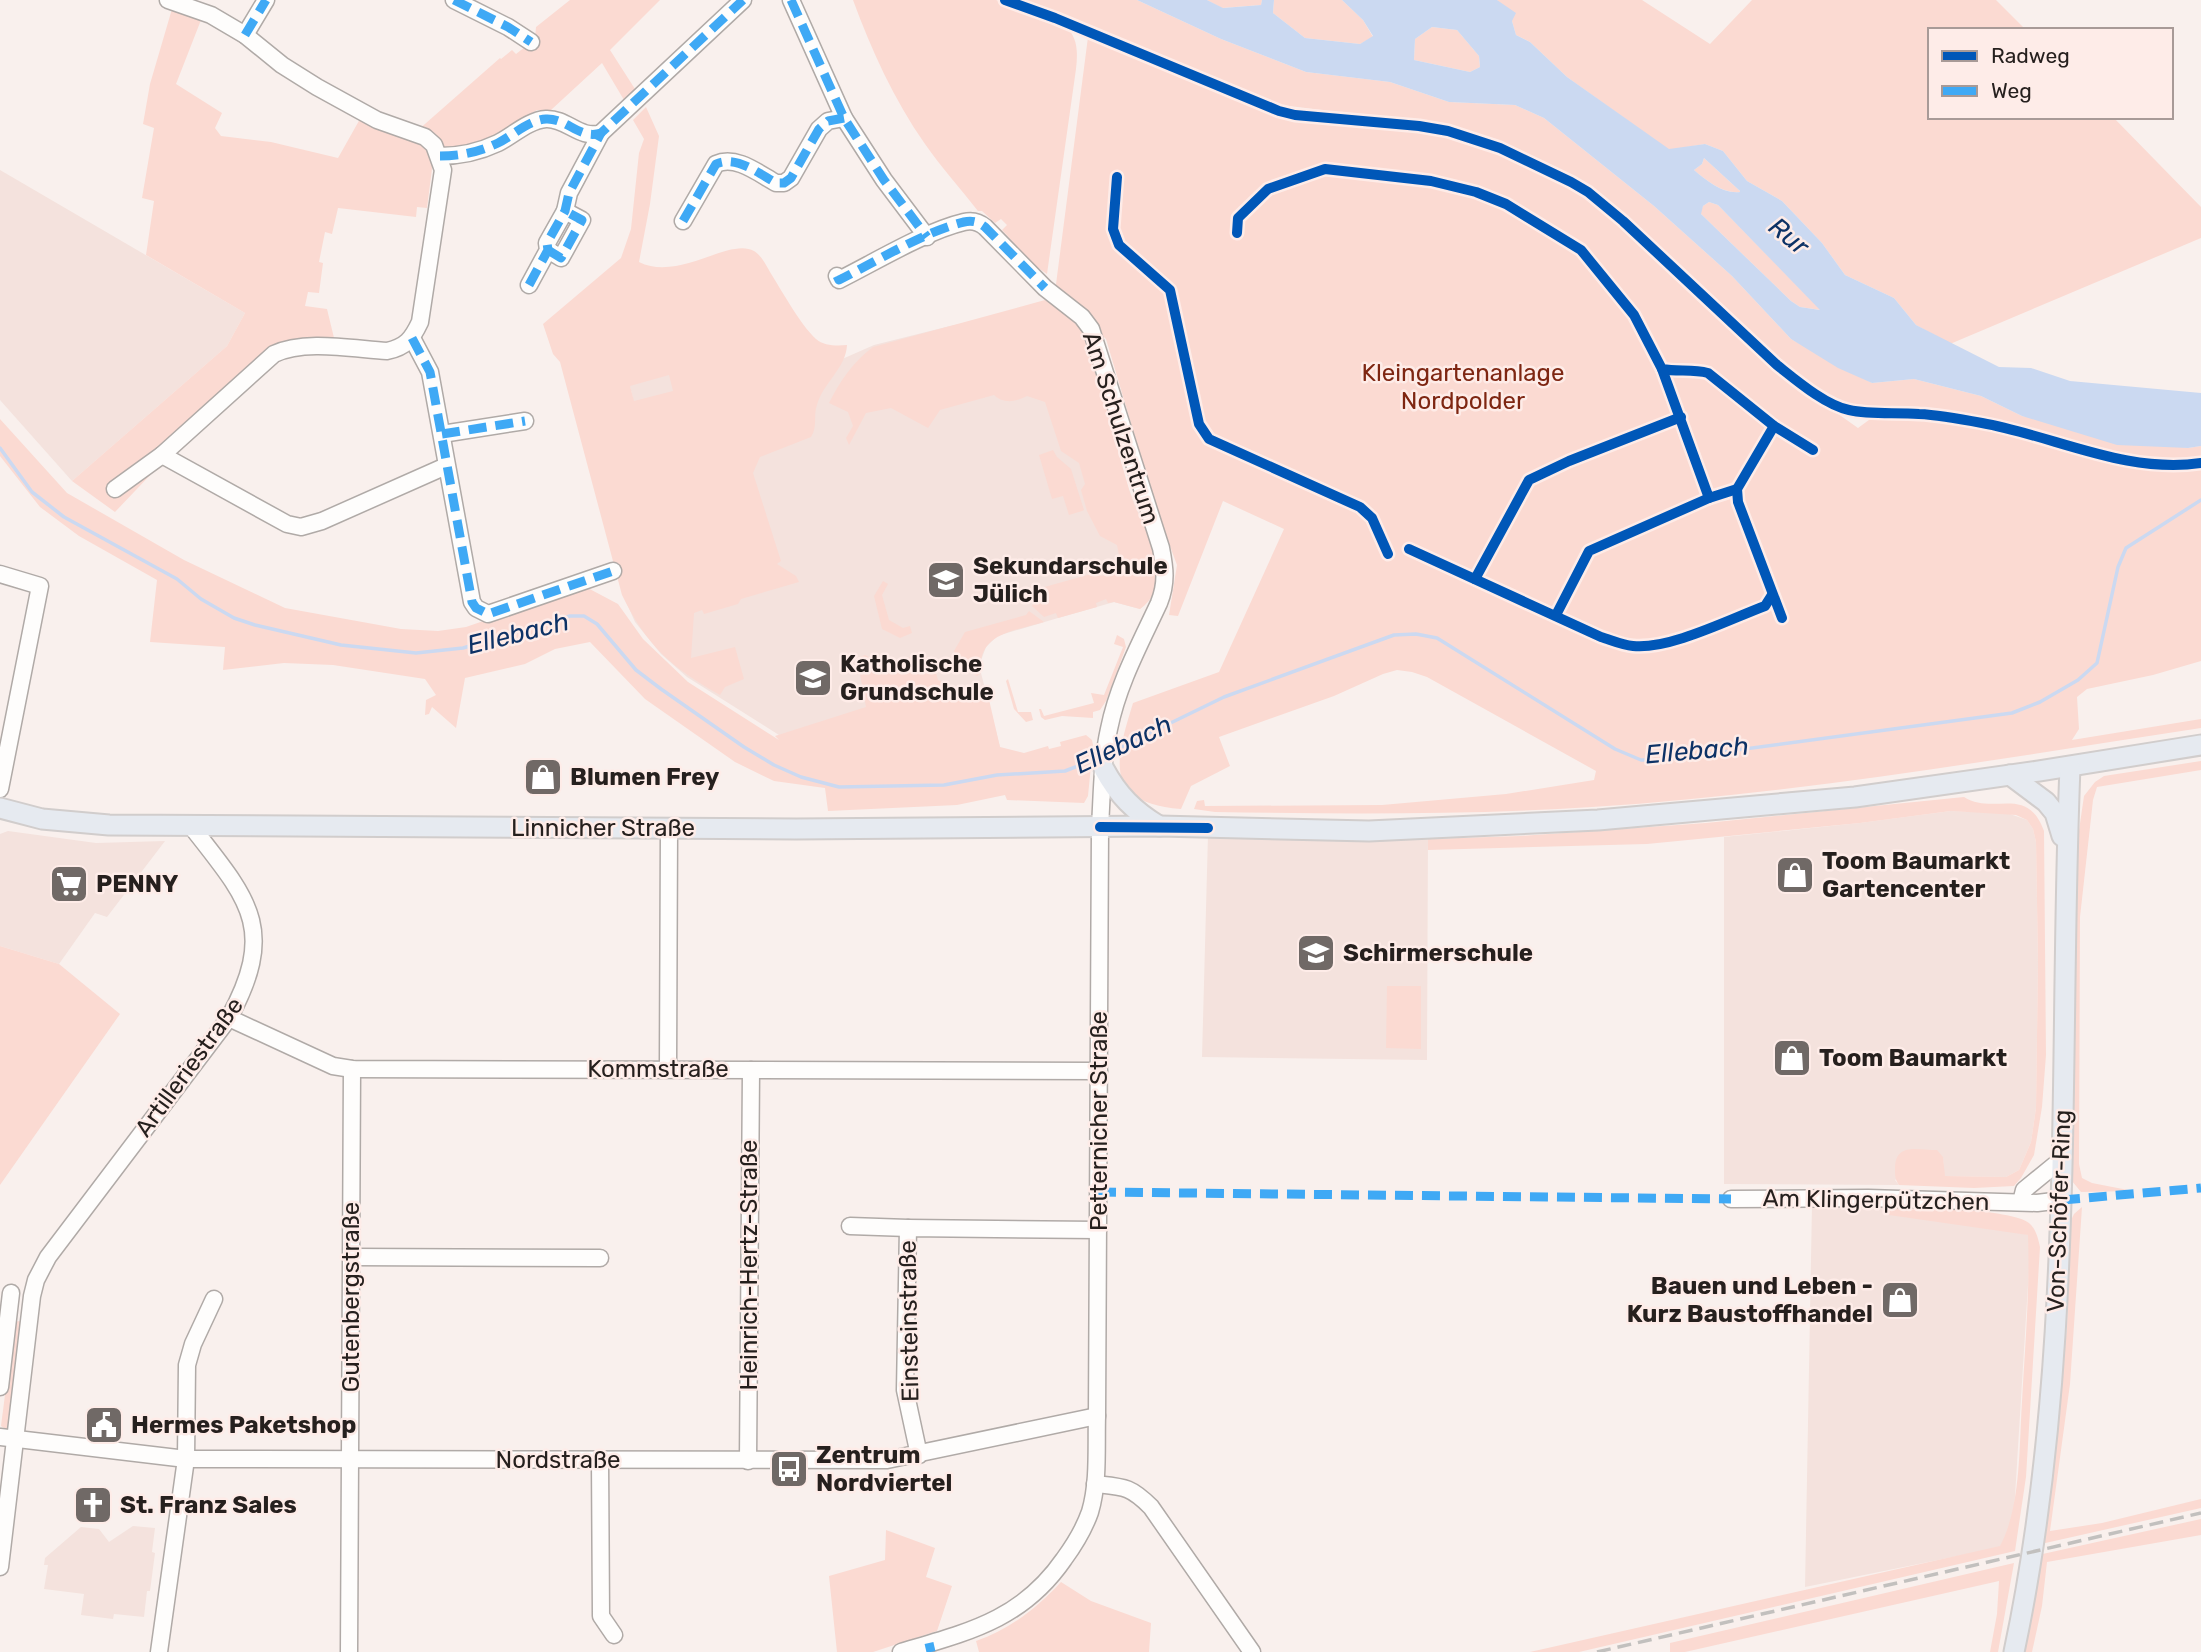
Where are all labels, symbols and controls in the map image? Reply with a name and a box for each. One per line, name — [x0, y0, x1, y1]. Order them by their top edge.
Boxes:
legend — [1928, 28, 2173, 119]
text: Radweg — [1991, 43, 2070, 68]
text: Weg — [1991, 78, 2032, 103]
water label: Rur — [1762, 211, 1816, 263]
street label: Am Schulzentrum — [1077, 328, 1165, 528]
park label: Kleingartenanlage Nordpolder — [1362, 359, 1564, 415]
place label: Sekundarschule Jülich — [973, 552, 1168, 608]
school or university icon: Sekundarschule Jülich — [925, 559, 967, 601]
water label: Ellebach — [464, 606, 572, 661]
place label: Katholische Grundschule — [840, 650, 994, 706]
school or university icon: Katholische Grundschule — [792, 657, 834, 699]
water label: Ellebach — [1070, 708, 1177, 780]
water label: Ellebach — [1644, 731, 1750, 770]
shop icon: Blumen Frey — [522, 756, 564, 798]
place label: Blumen Frey — [570, 763, 719, 791]
street label: Linnicher Straße — [511, 814, 695, 842]
place label: Toom Baumarkt Gartencenter — [1822, 847, 2010, 903]
shop icon: Toom Baumarkt Gartencenter — [1774, 854, 1816, 896]
supermarket icon: PENNY — [48, 863, 90, 905]
place label: PENNY — [96, 870, 178, 898]
school or university icon: Schirmerschule — [1295, 932, 1337, 974]
place label: Schirmerschule — [1343, 939, 1533, 967]
street label: Artilleriestraße — [129, 992, 249, 1142]
street label: Petternicher Straße — [1085, 1011, 1113, 1231]
shop icon: Toom Baumarkt — [1771, 1037, 1813, 1079]
place label: Toom Baumarkt — [1819, 1044, 2007, 1072]
street label: Kommstraße — [587, 1055, 729, 1083]
street label: Von-Schöfer-Ring — [2041, 1109, 2077, 1313]
street label: Heinrich-Hertz-Straße — [735, 1139, 763, 1391]
street label: Am Klingerpützchen — [1762, 1184, 1990, 1216]
street label: Gutenbergstraße — [337, 1202, 365, 1392]
street label: Einsteinstraße — [894, 1240, 924, 1402]
place label: Bauen und Leben - Kurz Baustoffhandel — [1627, 1272, 1873, 1328]
shop icon: Bauen und Leben - Kurz Baustoffhandel — [1879, 1279, 1921, 1321]
public building icon: Hermes Paketshop — [83, 1404, 125, 1446]
place label: Hermes Paketshop — [131, 1411, 356, 1439]
place label: Zentrum Nordviertel — [816, 1441, 952, 1497]
street label: Nordstraße — [496, 1446, 620, 1474]
bus stop icon: Zentrum Nordviertel — [768, 1448, 810, 1490]
church icon: St. Franz Sales — [72, 1484, 114, 1526]
place label: St. Franz Sales — [120, 1491, 297, 1519]

